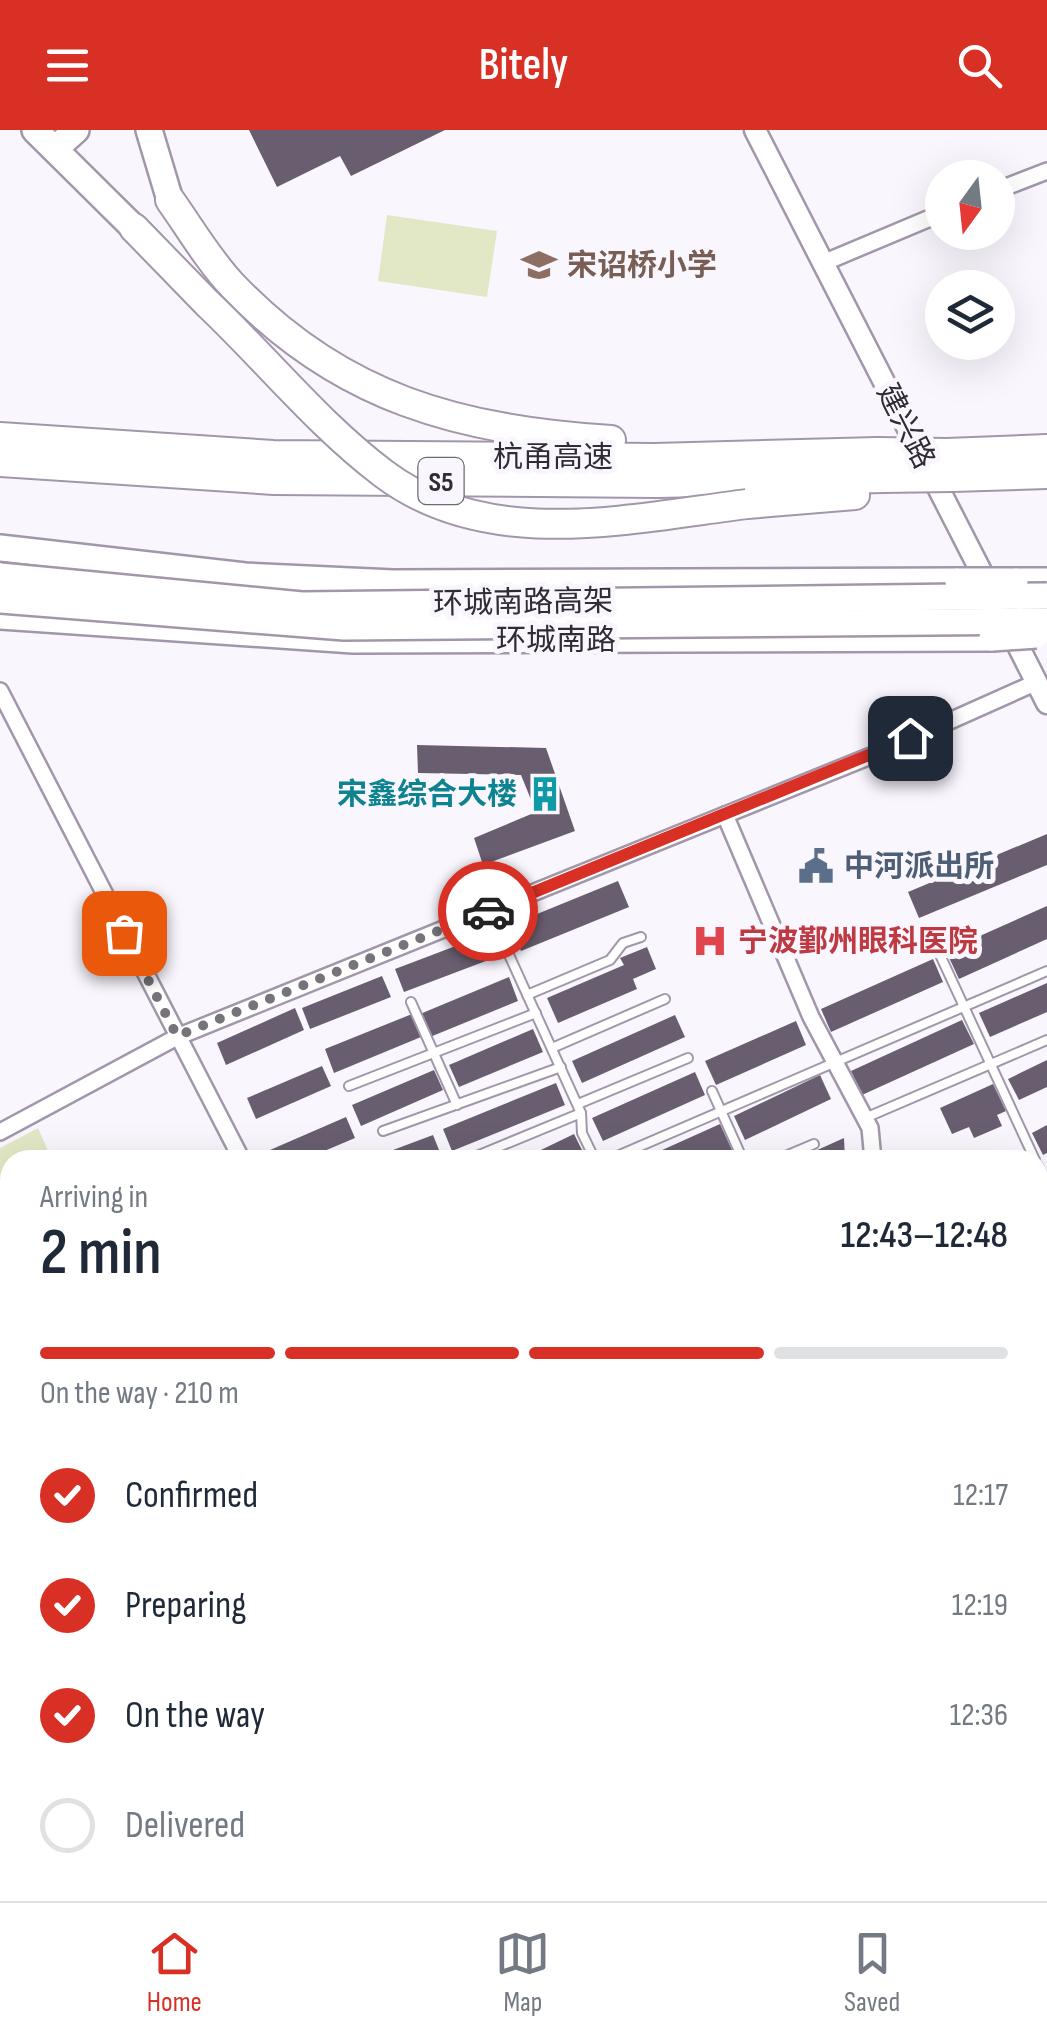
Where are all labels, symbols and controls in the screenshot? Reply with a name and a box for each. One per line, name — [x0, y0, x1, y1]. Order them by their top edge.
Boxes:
icon: menu — [40, 38, 95, 93]
text: Bitely — [479, 38, 568, 93]
icon: search — [952, 38, 1007, 93]
north arrow — [925, 160, 1015, 250]
map controls — [925, 160, 1015, 360]
school or university icon: 宋诏桥小学 — [520, 246, 558, 284]
place label: 宋诏桥小学 — [567, 248, 717, 284]
button: layers — [925, 270, 1015, 360]
street label: 建兴路 — [869, 378, 942, 475]
street label: 杭甬高速 — [493, 440, 613, 476]
road number: S5 — [418, 458, 464, 504]
street label: 环城南路高架 — [433, 583, 613, 623]
street label: 环城南路 — [496, 623, 616, 659]
pin — [868, 696, 953, 781]
icon: home — [883, 711, 938, 766]
building icon: 宋鑫综合大楼 — [526, 775, 564, 813]
place label: 宋鑫综合大楼 — [337, 777, 517, 813]
public building icon: 中河派出所 — [797, 847, 835, 885]
place label: 中河派出所 — [844, 849, 994, 885]
courier — [438, 861, 538, 961]
icon: car — [461, 884, 516, 939]
pin — [82, 891, 167, 976]
icon: bag — [97, 906, 152, 961]
hospital icon: 宁波鄞州眼科医院 — [691, 922, 729, 960]
place label: 宁波鄞州眼科医院 — [738, 924, 978, 960]
text: Arriving in — [40, 1178, 148, 1217]
text: 12:43–12:48 — [841, 1213, 1008, 1258]
text: 2 min — [40, 1215, 162, 1293]
text: On the way · 210 m — [40, 1374, 239, 1413]
icon: check — [40, 1468, 95, 1523]
text: Confirmed — [125, 1473, 258, 1518]
text: 12:17 — [953, 1476, 1008, 1515]
icon: check — [40, 1578, 95, 1633]
text: Preparing — [125, 1583, 246, 1628]
text: 12:19 — [952, 1586, 1008, 1625]
icon: check — [40, 1688, 95, 1743]
text: On the way — [125, 1693, 265, 1738]
text: 12:36 — [950, 1696, 1008, 1735]
text: Delivered — [125, 1803, 245, 1848]
tab: Home — [147, 1926, 202, 2019]
tab: Map — [495, 1926, 550, 2019]
tab: Saved — [844, 1926, 900, 2019]

